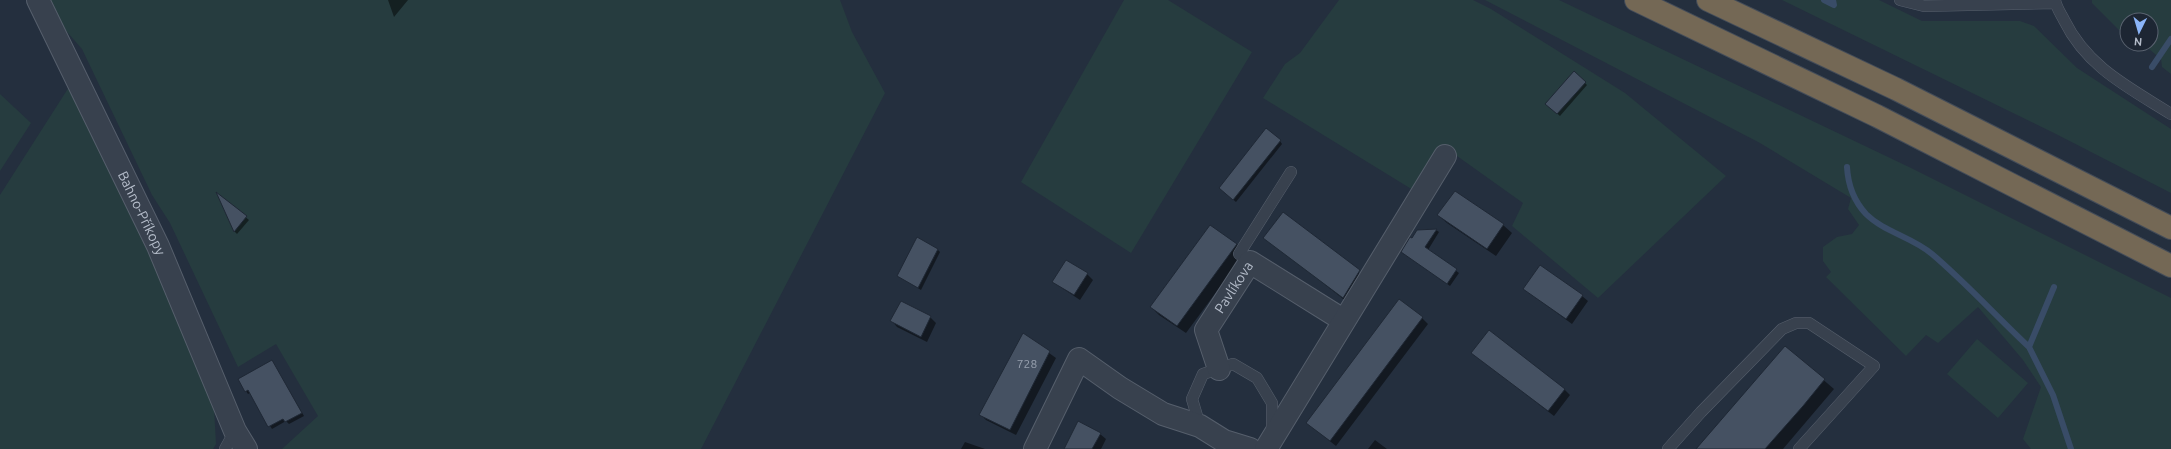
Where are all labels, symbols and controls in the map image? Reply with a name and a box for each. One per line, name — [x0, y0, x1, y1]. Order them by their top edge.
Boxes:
north arrow — [2119, 12, 2159, 52]
text: N — [2134, 36, 2143, 48]
street label: Bahno-Příkopy — [115, 168, 169, 258]
street label: Pavlíkova — [1211, 258, 1256, 316]
house number: 728 — [1017, 357, 1037, 370]

